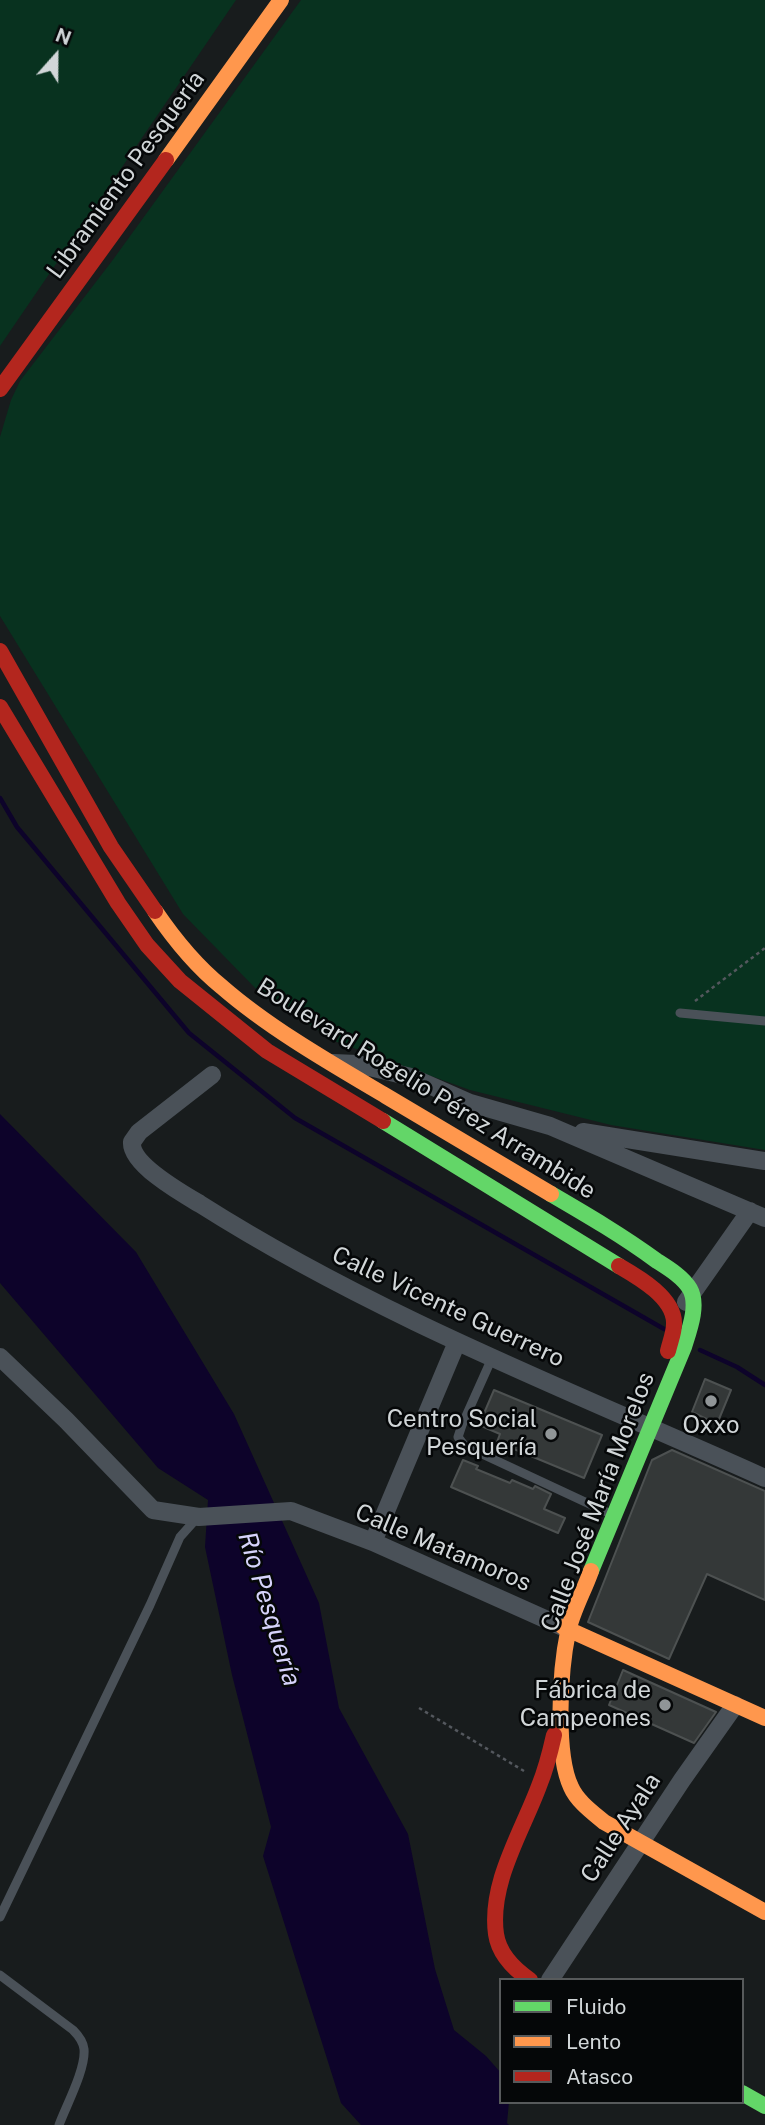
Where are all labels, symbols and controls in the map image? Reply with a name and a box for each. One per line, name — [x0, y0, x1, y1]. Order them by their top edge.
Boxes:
north arrow — [21, 21, 91, 91]
text: N — [53, 23, 74, 49]
street label: Libramiento Pesquería — [41, 66, 211, 284]
street label: Boulevard Rogelio Pérez Arrambide — [251, 972, 601, 1206]
street label: Calle Vicente Guerrero — [327, 1240, 569, 1374]
street label: Calle José María Morelos — [535, 1368, 661, 1636]
marker: Oxxo — [703, 1393, 719, 1409]
place label: Centro Social Pesquería — [387, 1406, 537, 1462]
place label: Oxxo — [682, 1412, 740, 1440]
marker: Centro Social Pesquería — [543, 1426, 559, 1442]
street label: Calle Matamoros — [351, 1498, 535, 1598]
water label: Río Pesquería — [231, 1528, 307, 1690]
place label: Fábrica de Campeones — [520, 1677, 651, 1733]
marker: Fábrica de Campeones — [657, 1697, 673, 1713]
street label: Calle Ayala — [575, 1768, 667, 1888]
legend — [499, 1978, 744, 2104]
text: Fluido — [566, 1994, 626, 2019]
text: Lento — [566, 2029, 621, 2054]
text: Atasco — [566, 2064, 633, 2089]

